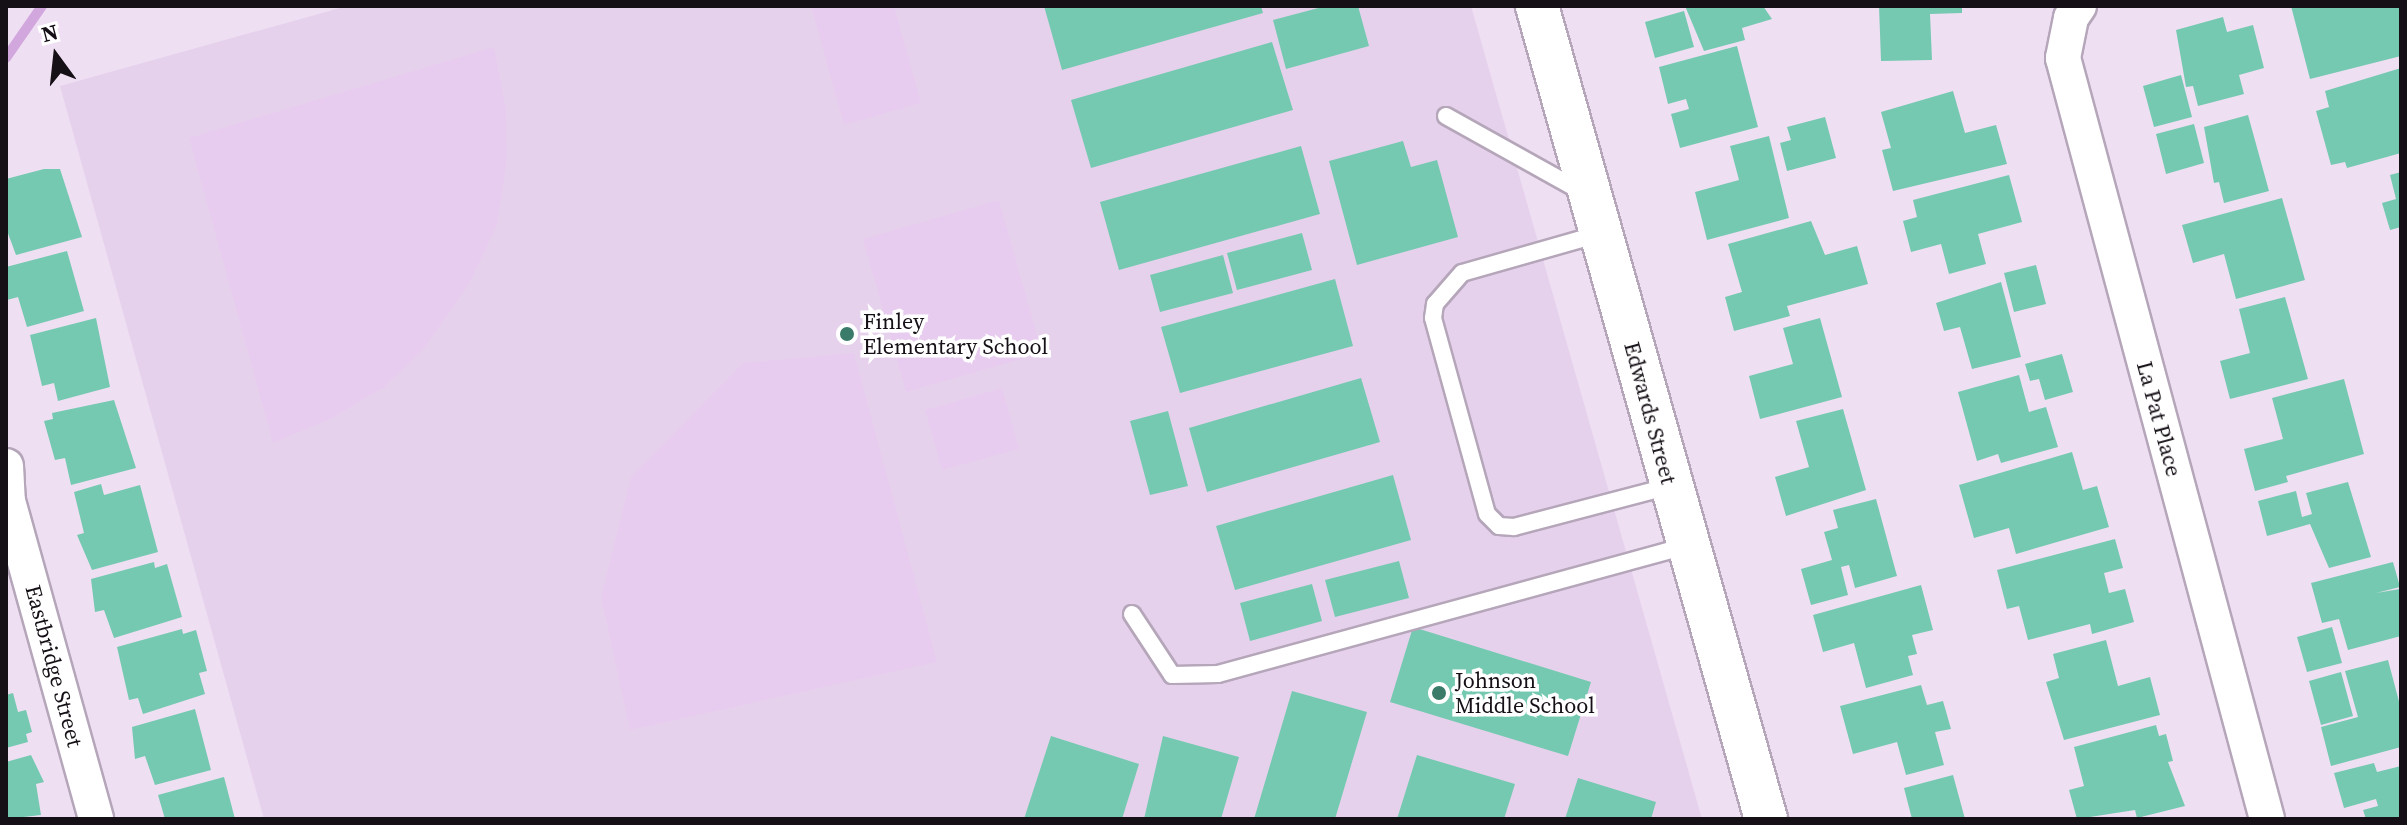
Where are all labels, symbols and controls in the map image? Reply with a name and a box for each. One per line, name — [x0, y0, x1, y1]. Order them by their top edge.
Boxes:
north arrow — [16, 16, 96, 96]
text: N — [38, 16, 61, 49]
place label: Finley Elementary School — [863, 308, 1048, 360]
marker: Finley Elementary School — [838, 325, 856, 343]
street label: Edwards Street — [1618, 339, 1682, 487]
street label: La Pat Place — [2131, 358, 2187, 480]
street label: Eastbridge Street — [20, 582, 88, 750]
place label: Johnson Middle School — [1455, 667, 1595, 718]
marker: Johnson Middle School — [1430, 684, 1448, 702]

